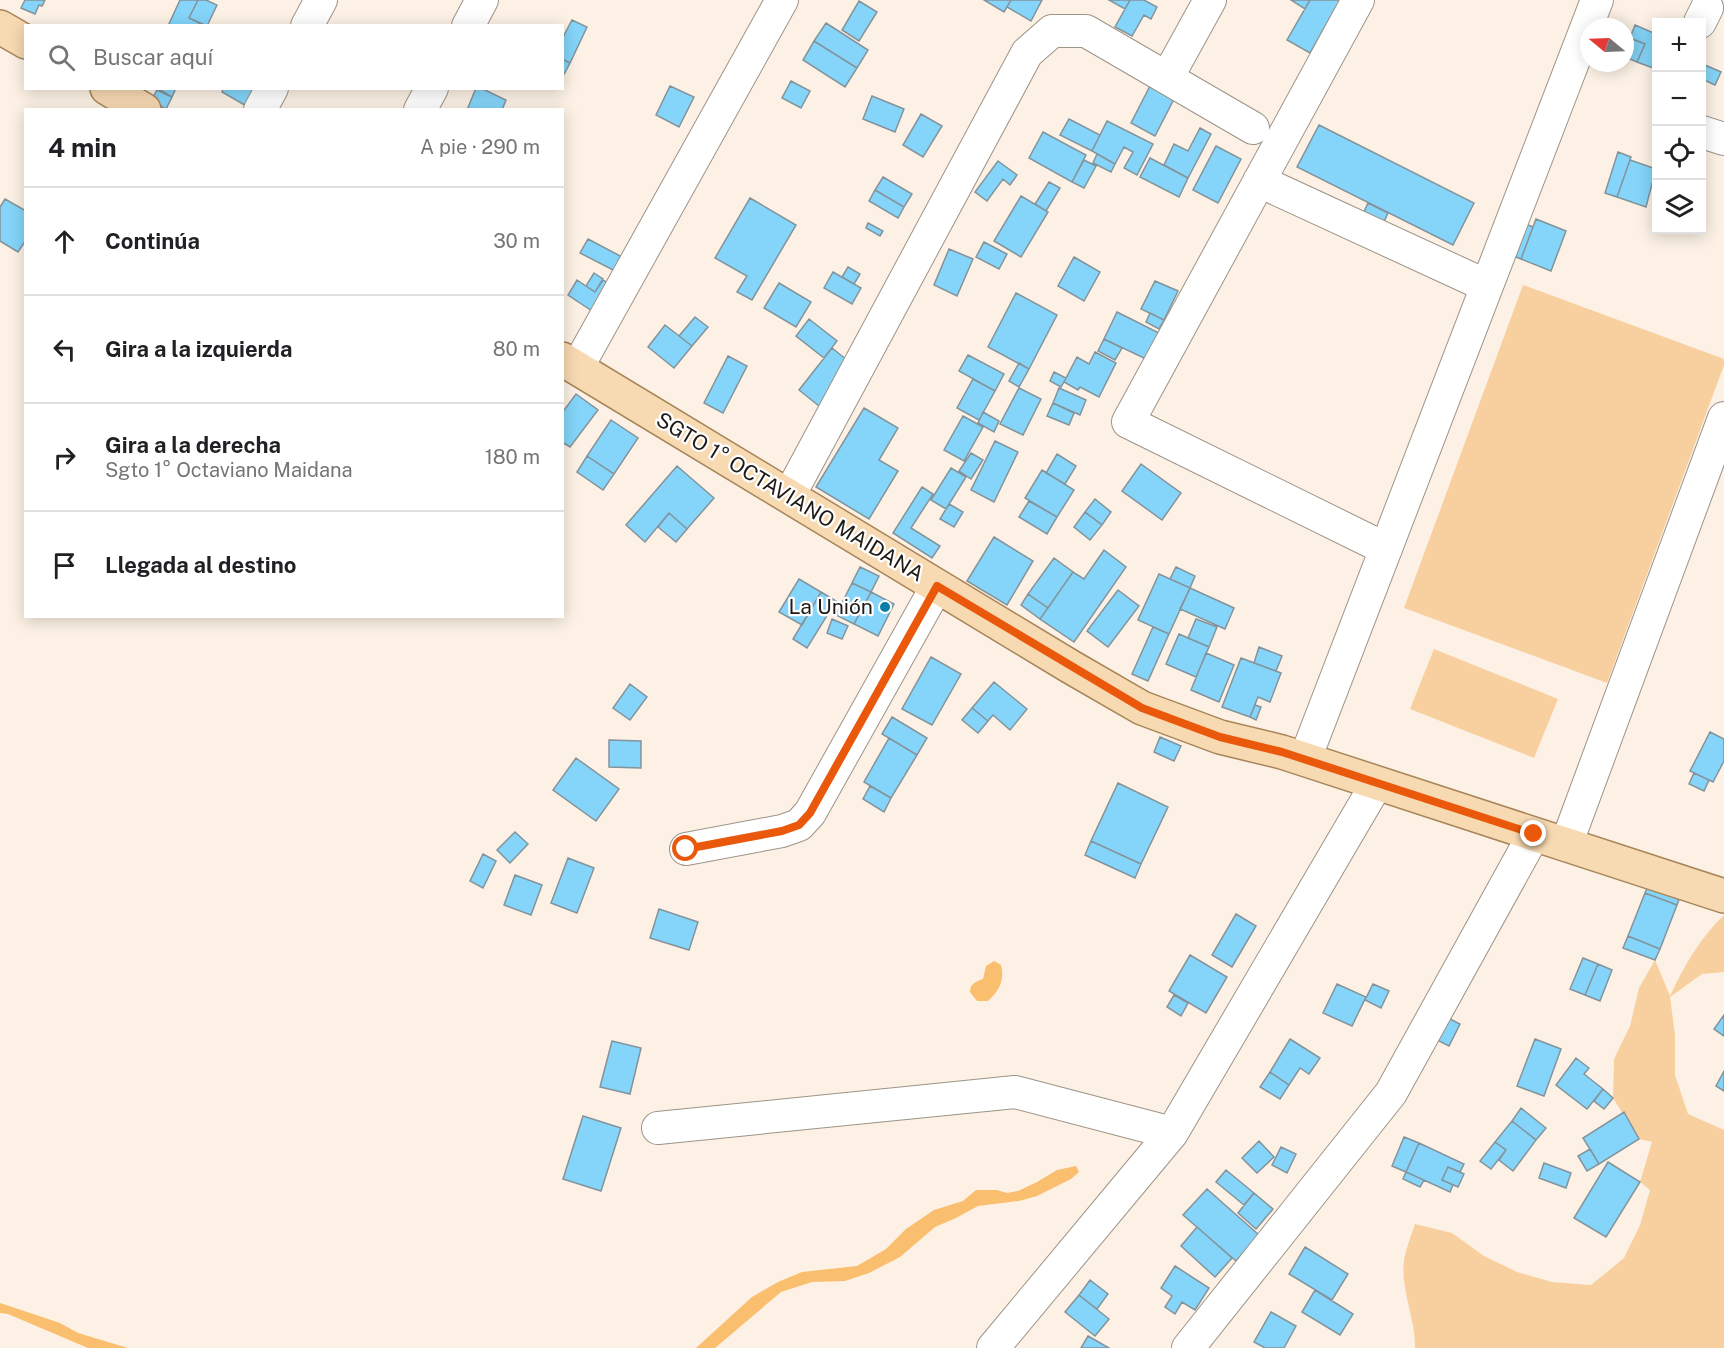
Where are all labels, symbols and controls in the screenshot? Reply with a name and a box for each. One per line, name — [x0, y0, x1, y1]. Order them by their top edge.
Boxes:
north arrow — [1580, 18, 1634, 72]
map controls — [1652, 18, 1706, 234]
button: + — [1652, 18, 1706, 72]
search box — [24, 24, 564, 90]
icon: search — [45, 41, 78, 74]
text: Buscar aquí — [93, 44, 213, 70]
button: − — [1652, 72, 1706, 126]
button: locate — [1652, 126, 1706, 180]
text: 4 min — [48, 132, 117, 163]
text: A pie · 290 m — [420, 135, 540, 159]
button: layers — [1652, 180, 1706, 234]
icon: ahead — [48, 225, 81, 258]
text: Continúa — [105, 228, 200, 254]
text: 30 m — [493, 229, 540, 253]
icon: left — [48, 333, 81, 366]
text: Gira a la izquierda — [105, 336, 292, 362]
text: 80 m — [493, 337, 540, 361]
street label: SGTO 1° OCTAVIANO MAIDANA — [652, 407, 929, 587]
text: Gira a la derecha — [105, 432, 281, 458]
icon: right — [48, 441, 81, 474]
text: 180 m — [485, 445, 540, 469]
text: Sgto 1° Octaviano Maidana — [105, 458, 353, 482]
icon: arrive — [48, 549, 81, 582]
text: Llegada al destino — [105, 552, 296, 578]
place label: La Unión — [788, 594, 873, 619]
marker: La Unión — [878, 600, 892, 614]
route end — [1520, 820, 1546, 846]
route start — [672, 835, 698, 861]

